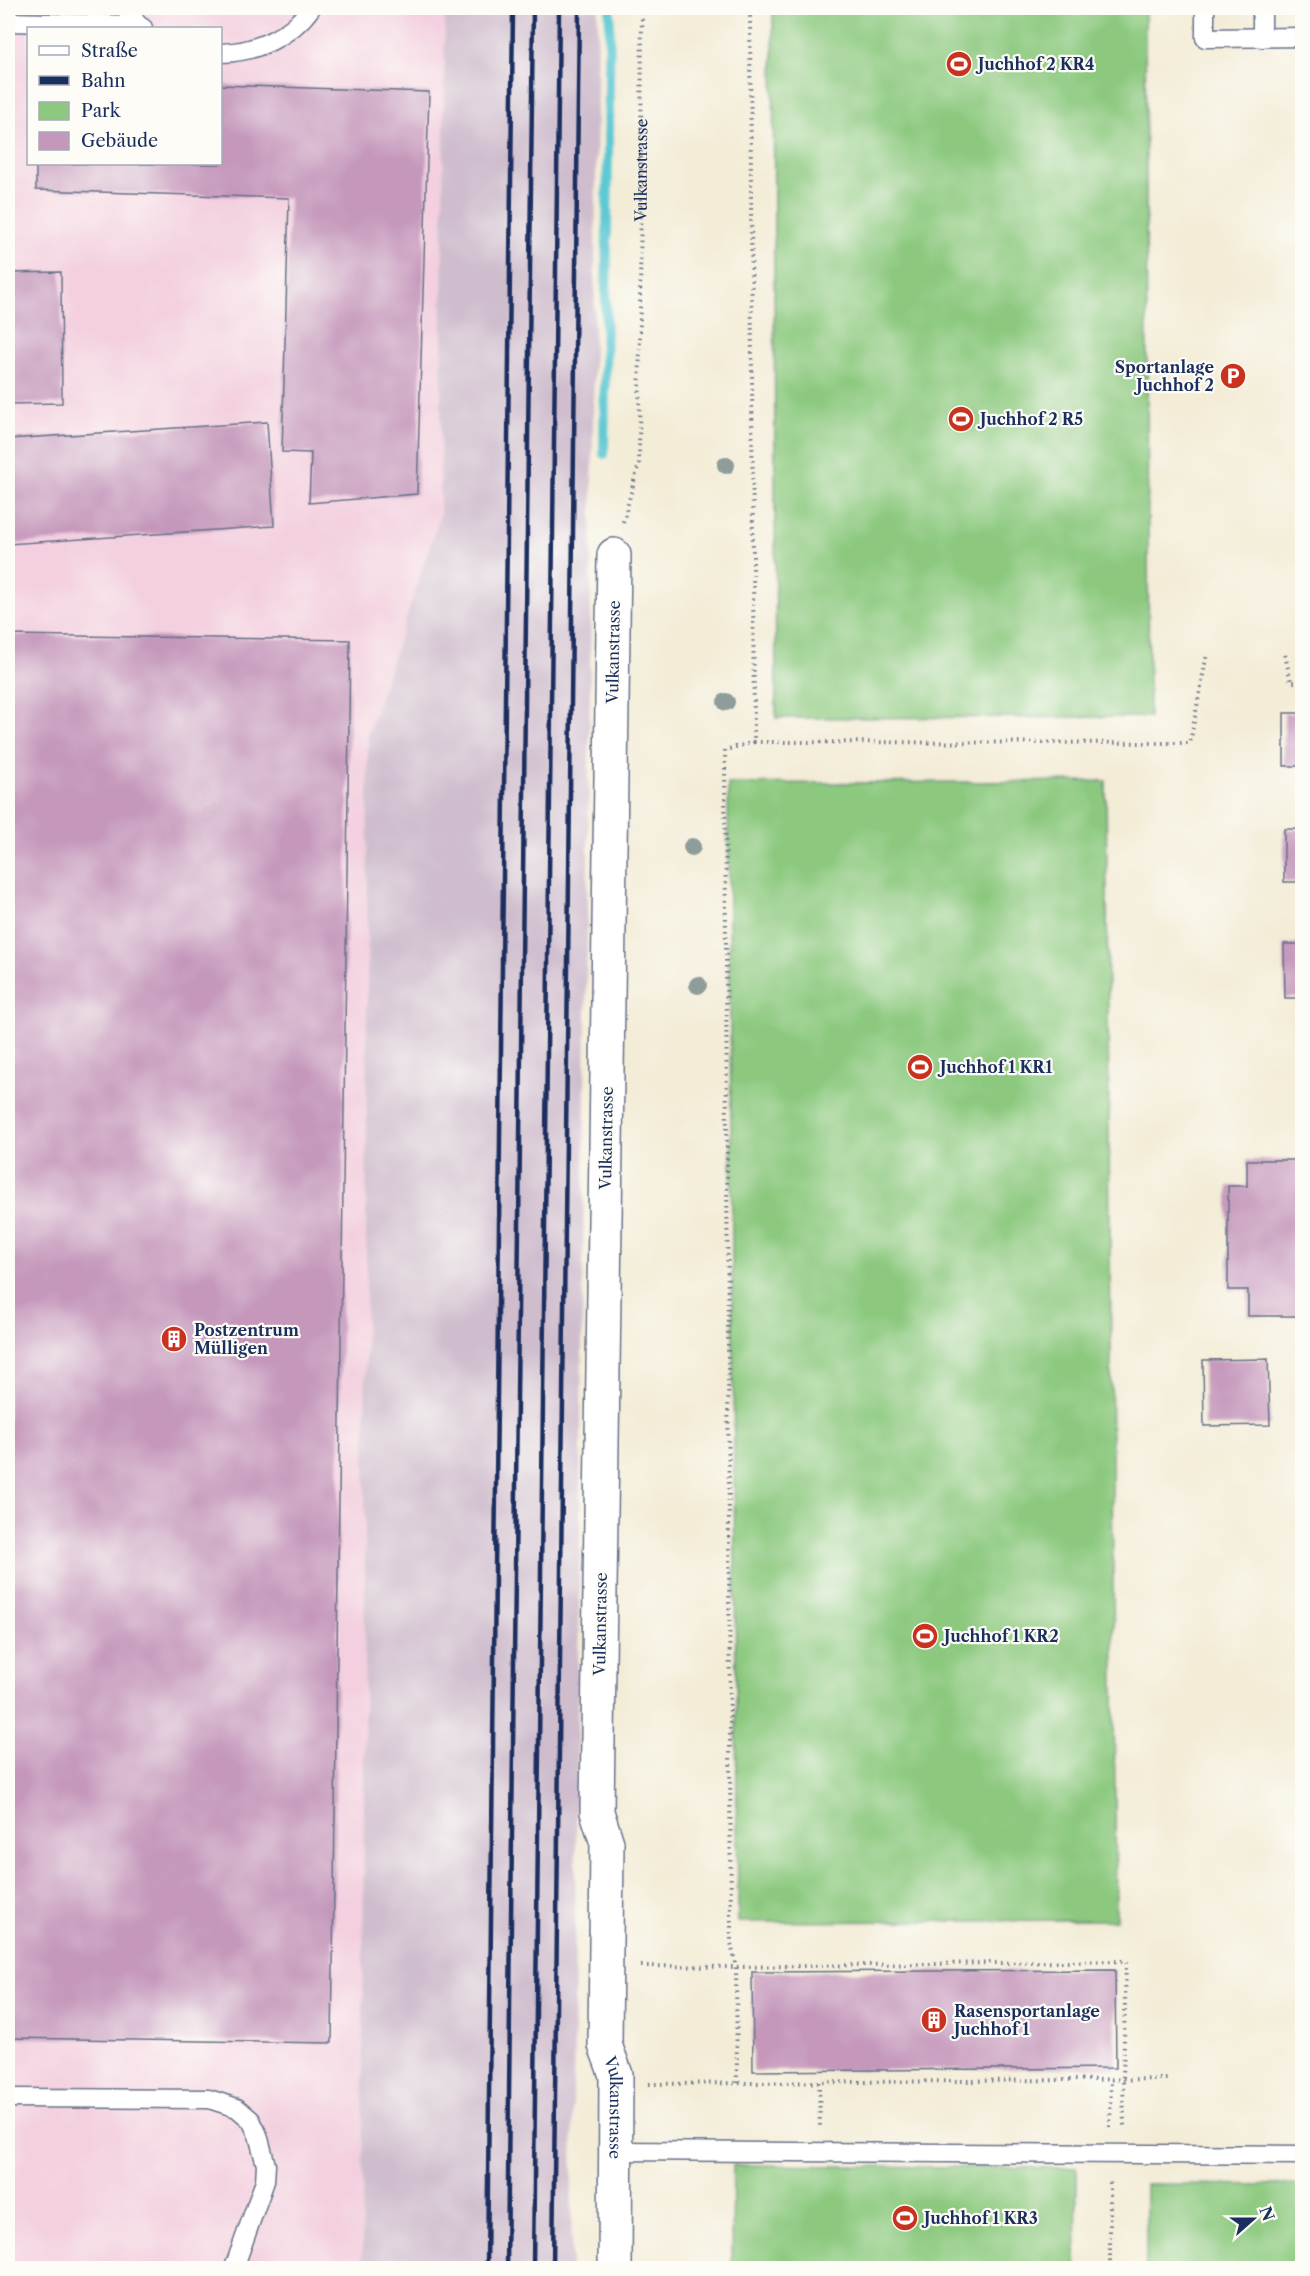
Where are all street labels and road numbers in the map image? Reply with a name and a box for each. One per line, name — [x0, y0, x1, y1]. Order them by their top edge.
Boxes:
street label: Vulkanstrasse — [631, 118, 651, 223]
street label: Vulkanstrasse — [602, 600, 624, 705]
street label: Vulkanstrasse — [595, 1086, 617, 1191]
street label: Vulkanstrasse — [589, 1572, 611, 1677]
street label: Vulkanstrasse — [600, 2053, 626, 2159]

